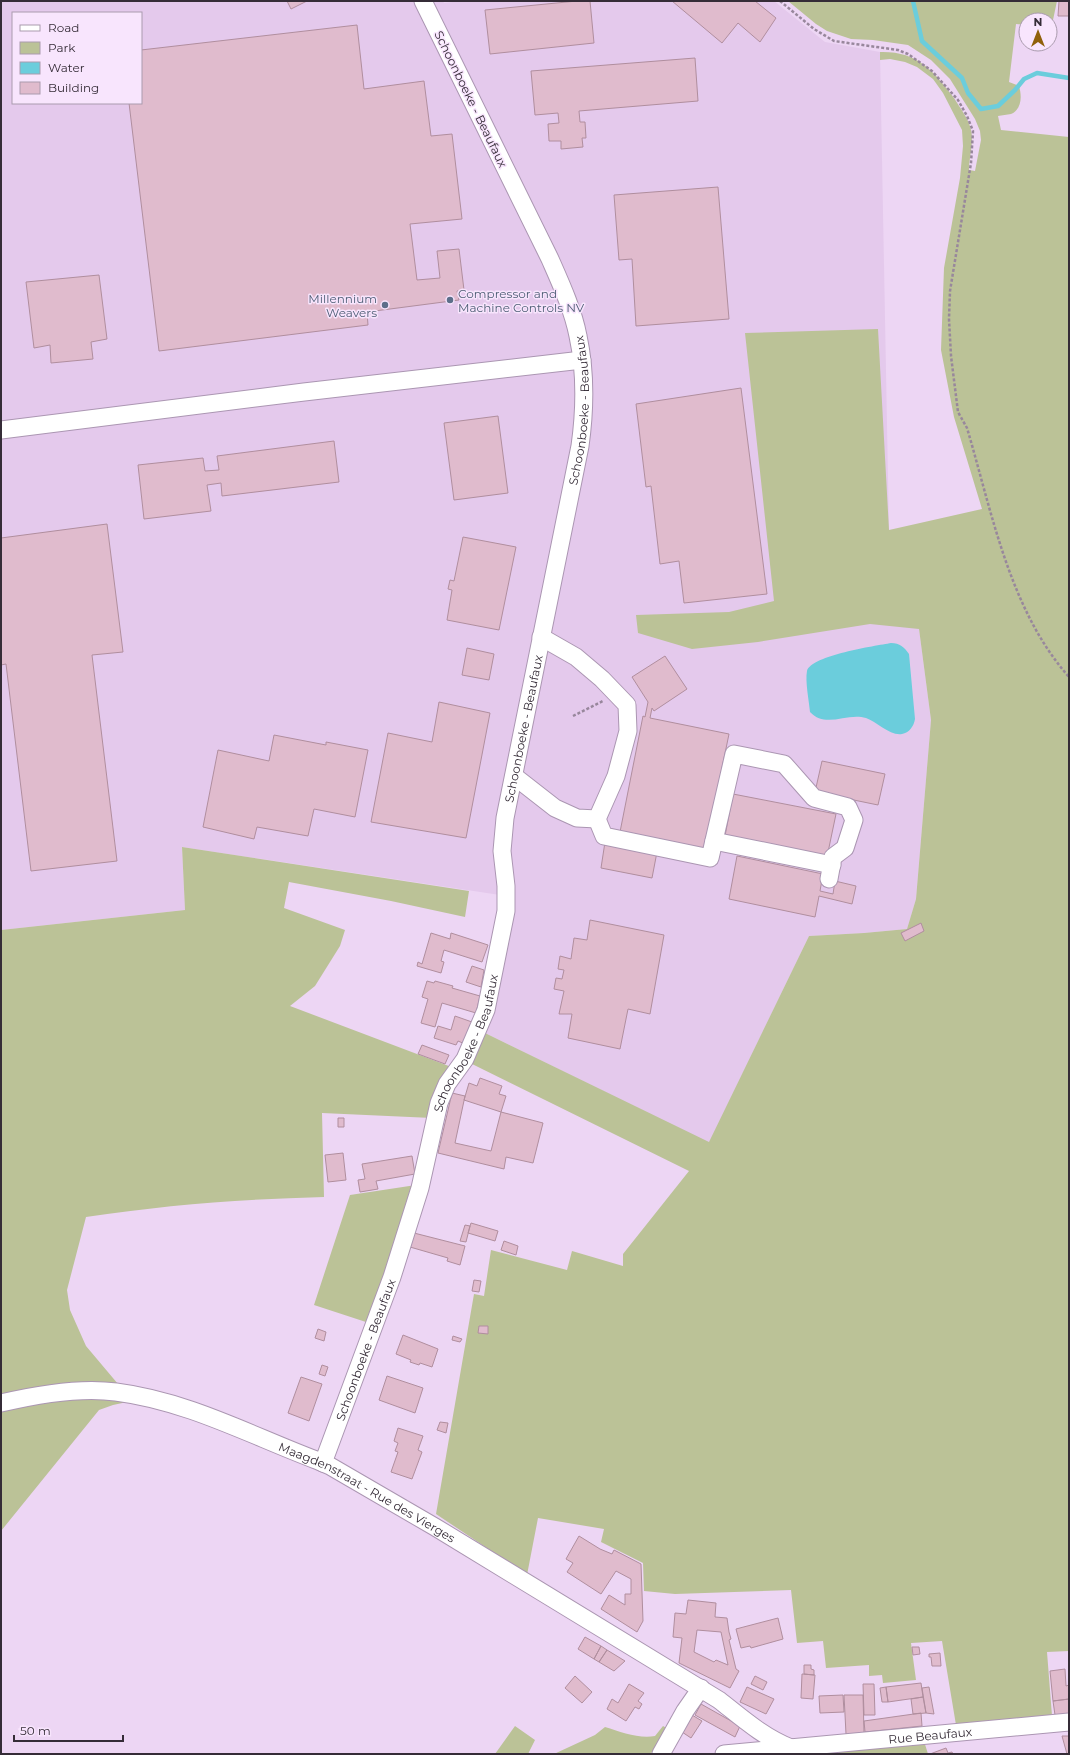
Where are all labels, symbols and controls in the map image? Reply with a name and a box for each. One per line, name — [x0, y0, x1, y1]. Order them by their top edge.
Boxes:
legend — [12, 12, 142, 104]
north arrow — [1018, 12, 1058, 52]
text: N — [1034, 15, 1042, 29]
text: Road — [48, 20, 79, 35]
street label: Schoonboeke - Beaufaux — [431, 28, 511, 170]
text: Park — [48, 40, 76, 55]
text: Water — [48, 60, 85, 75]
text: Building — [48, 80, 99, 95]
place label: Compressor and Machine Controls NV — [458, 286, 585, 315]
place label: Millennium Weavers — [308, 291, 377, 320]
marker: Compressor and Machine Controls NV — [445, 295, 455, 305]
marker: Millennium Weavers — [380, 300, 390, 310]
street label: Schoonboeke - Beaufaux — [565, 334, 591, 486]
street label: Schoonboeke - Beaufaux — [501, 653, 545, 804]
street label: Schoonboeke - Beaufaux — [430, 972, 501, 1113]
street label: Schoonboeke - Beaufaux — [332, 1276, 398, 1423]
street label: Maagdenstraat - Rue des Vierges — [277, 1438, 458, 1545]
scale bar — [14, 1717, 123, 1743]
text: 50 m — [20, 1723, 51, 1738]
street label: Rue Beaufaux — [888, 1723, 973, 1746]

